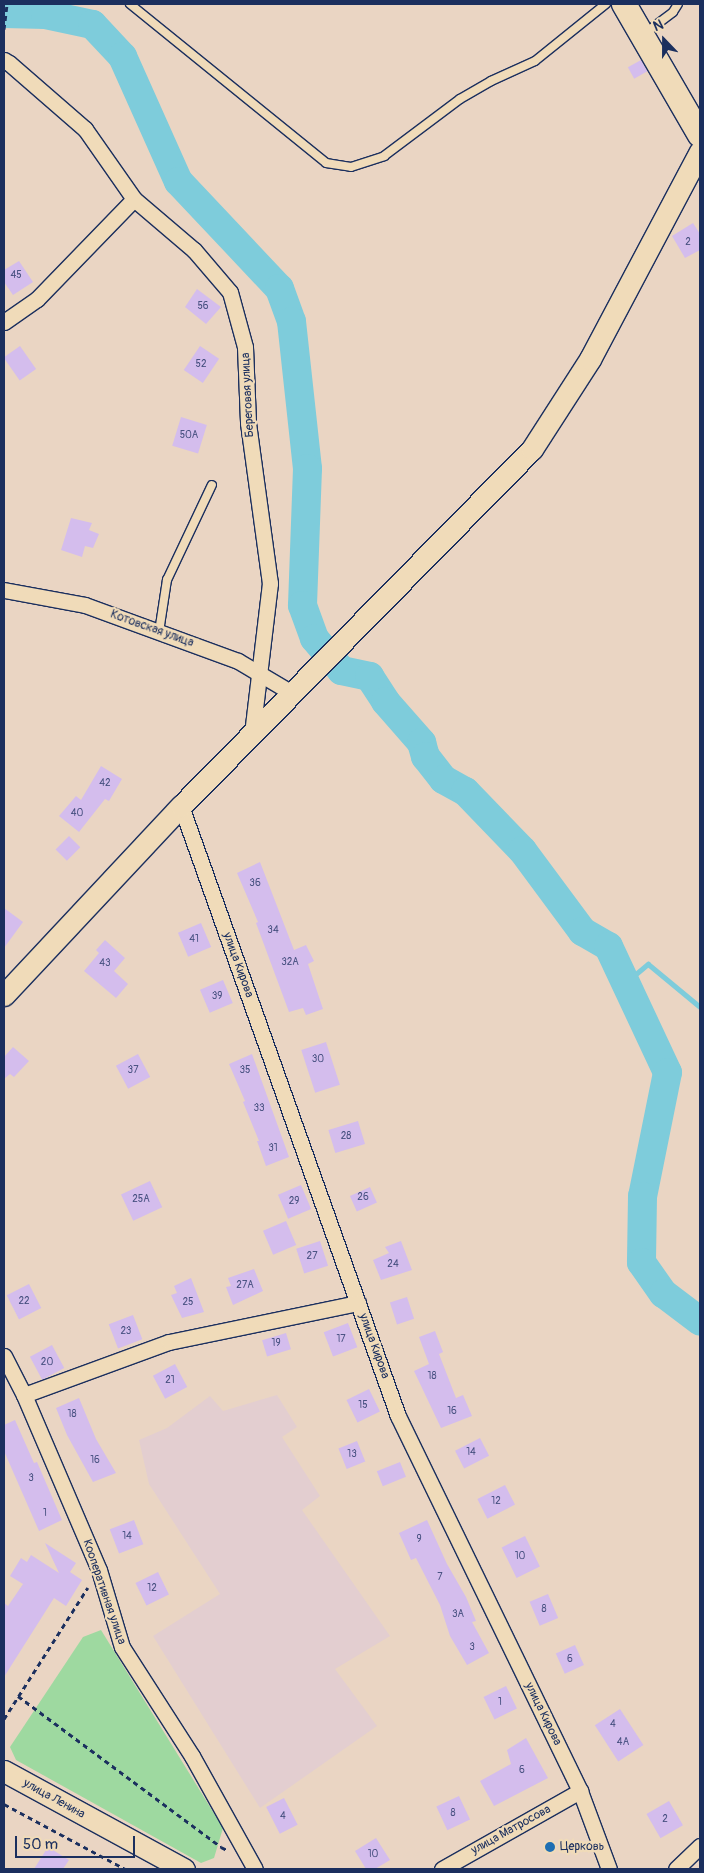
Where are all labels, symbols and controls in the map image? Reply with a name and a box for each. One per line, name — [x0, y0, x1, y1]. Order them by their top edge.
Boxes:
north arrow — [639, 15, 689, 65]
text: N — [651, 16, 666, 35]
house number: 2 — [685, 237, 691, 249]
house number: 45 — [10, 270, 22, 282]
house number: 56 — [197, 301, 209, 313]
street label: Береговая улица — [239, 352, 257, 438]
house number: 52 — [195, 359, 207, 371]
house number: 50А — [180, 430, 198, 442]
street label: Котовская улица — [108, 607, 196, 651]
house number: 42 — [99, 778, 111, 790]
house number: 40 — [71, 808, 83, 820]
house number: 36 — [249, 878, 261, 890]
house number: 34 — [267, 925, 279, 937]
street label: улица Кирова — [220, 930, 256, 1000]
house number: 41 — [189, 934, 199, 946]
house number: 32А — [281, 957, 299, 969]
house number: 43 — [99, 958, 111, 970]
house number: 39 — [212, 991, 222, 1003]
house number: 30 — [312, 1054, 324, 1066]
house number: 37 — [128, 1065, 138, 1077]
house number: 35 — [240, 1065, 250, 1077]
house number: 33 — [253, 1103, 265, 1115]
house number: 28 — [341, 1131, 351, 1143]
house number: 31 — [268, 1143, 278, 1155]
house number: 26 — [357, 1192, 369, 1204]
house number: 25А — [132, 1194, 150, 1206]
house number: 29 — [289, 1196, 299, 1208]
house number: 27 — [307, 1251, 317, 1263]
house number: 24 — [387, 1259, 399, 1271]
house number: 27А — [236, 1280, 254, 1292]
house number: 22 — [18, 1296, 30, 1308]
house number: 25 — [182, 1297, 194, 1309]
street label: улица Кирова — [356, 1311, 392, 1381]
house number: 23 — [121, 1326, 131, 1338]
house number: 17 — [336, 1334, 346, 1346]
house number: 19 — [271, 1338, 281, 1350]
house number: 20 — [41, 1357, 53, 1369]
house number: 18 — [428, 1371, 436, 1383]
house number: 21 — [165, 1375, 175, 1387]
house number: 15 — [358, 1400, 368, 1412]
house number: 16 — [447, 1406, 457, 1418]
house number: 18 — [68, 1409, 76, 1421]
house number: 14 — [466, 1447, 476, 1459]
house number: 13 — [347, 1449, 357, 1461]
house number: 16 — [90, 1455, 100, 1467]
house number: 3 — [28, 1473, 34, 1485]
house number: 12 — [491, 1496, 501, 1508]
house number: 1 — [43, 1508, 47, 1520]
house number: 14 — [122, 1531, 132, 1543]
house number: 9 — [416, 1534, 422, 1546]
street label: Кооперативная улица — [79, 1538, 129, 1646]
house number: 10 — [515, 1551, 525, 1563]
house number: 7 — [437, 1572, 443, 1584]
house number: 12 — [147, 1583, 157, 1595]
house number: 8 — [541, 1604, 547, 1616]
house number: 3А — [452, 1609, 464, 1621]
house number: 3 — [469, 1642, 475, 1654]
house number: 6 — [567, 1654, 573, 1666]
street label: улица Кирова — [522, 1680, 564, 1748]
house number: 1 — [498, 1697, 502, 1709]
house number: 4 — [610, 1719, 616, 1731]
house number: 4А — [617, 1737, 629, 1749]
house number: 6 — [519, 1765, 525, 1777]
street label: улица Ленина — [21, 1776, 87, 1822]
street label: улица Матросова — [469, 1802, 553, 1858]
house number: 8 — [450, 1808, 456, 1820]
house number: 4 — [280, 1811, 286, 1823]
house number: 2 — [662, 1814, 668, 1826]
scale bar — [18, 1826, 138, 1858]
text: 50 m — [23, 1835, 58, 1854]
place label: Церковь — [560, 1840, 604, 1854]
marker: Церковь — [544, 1841, 556, 1853]
house number: 10 — [368, 1849, 378, 1861]

